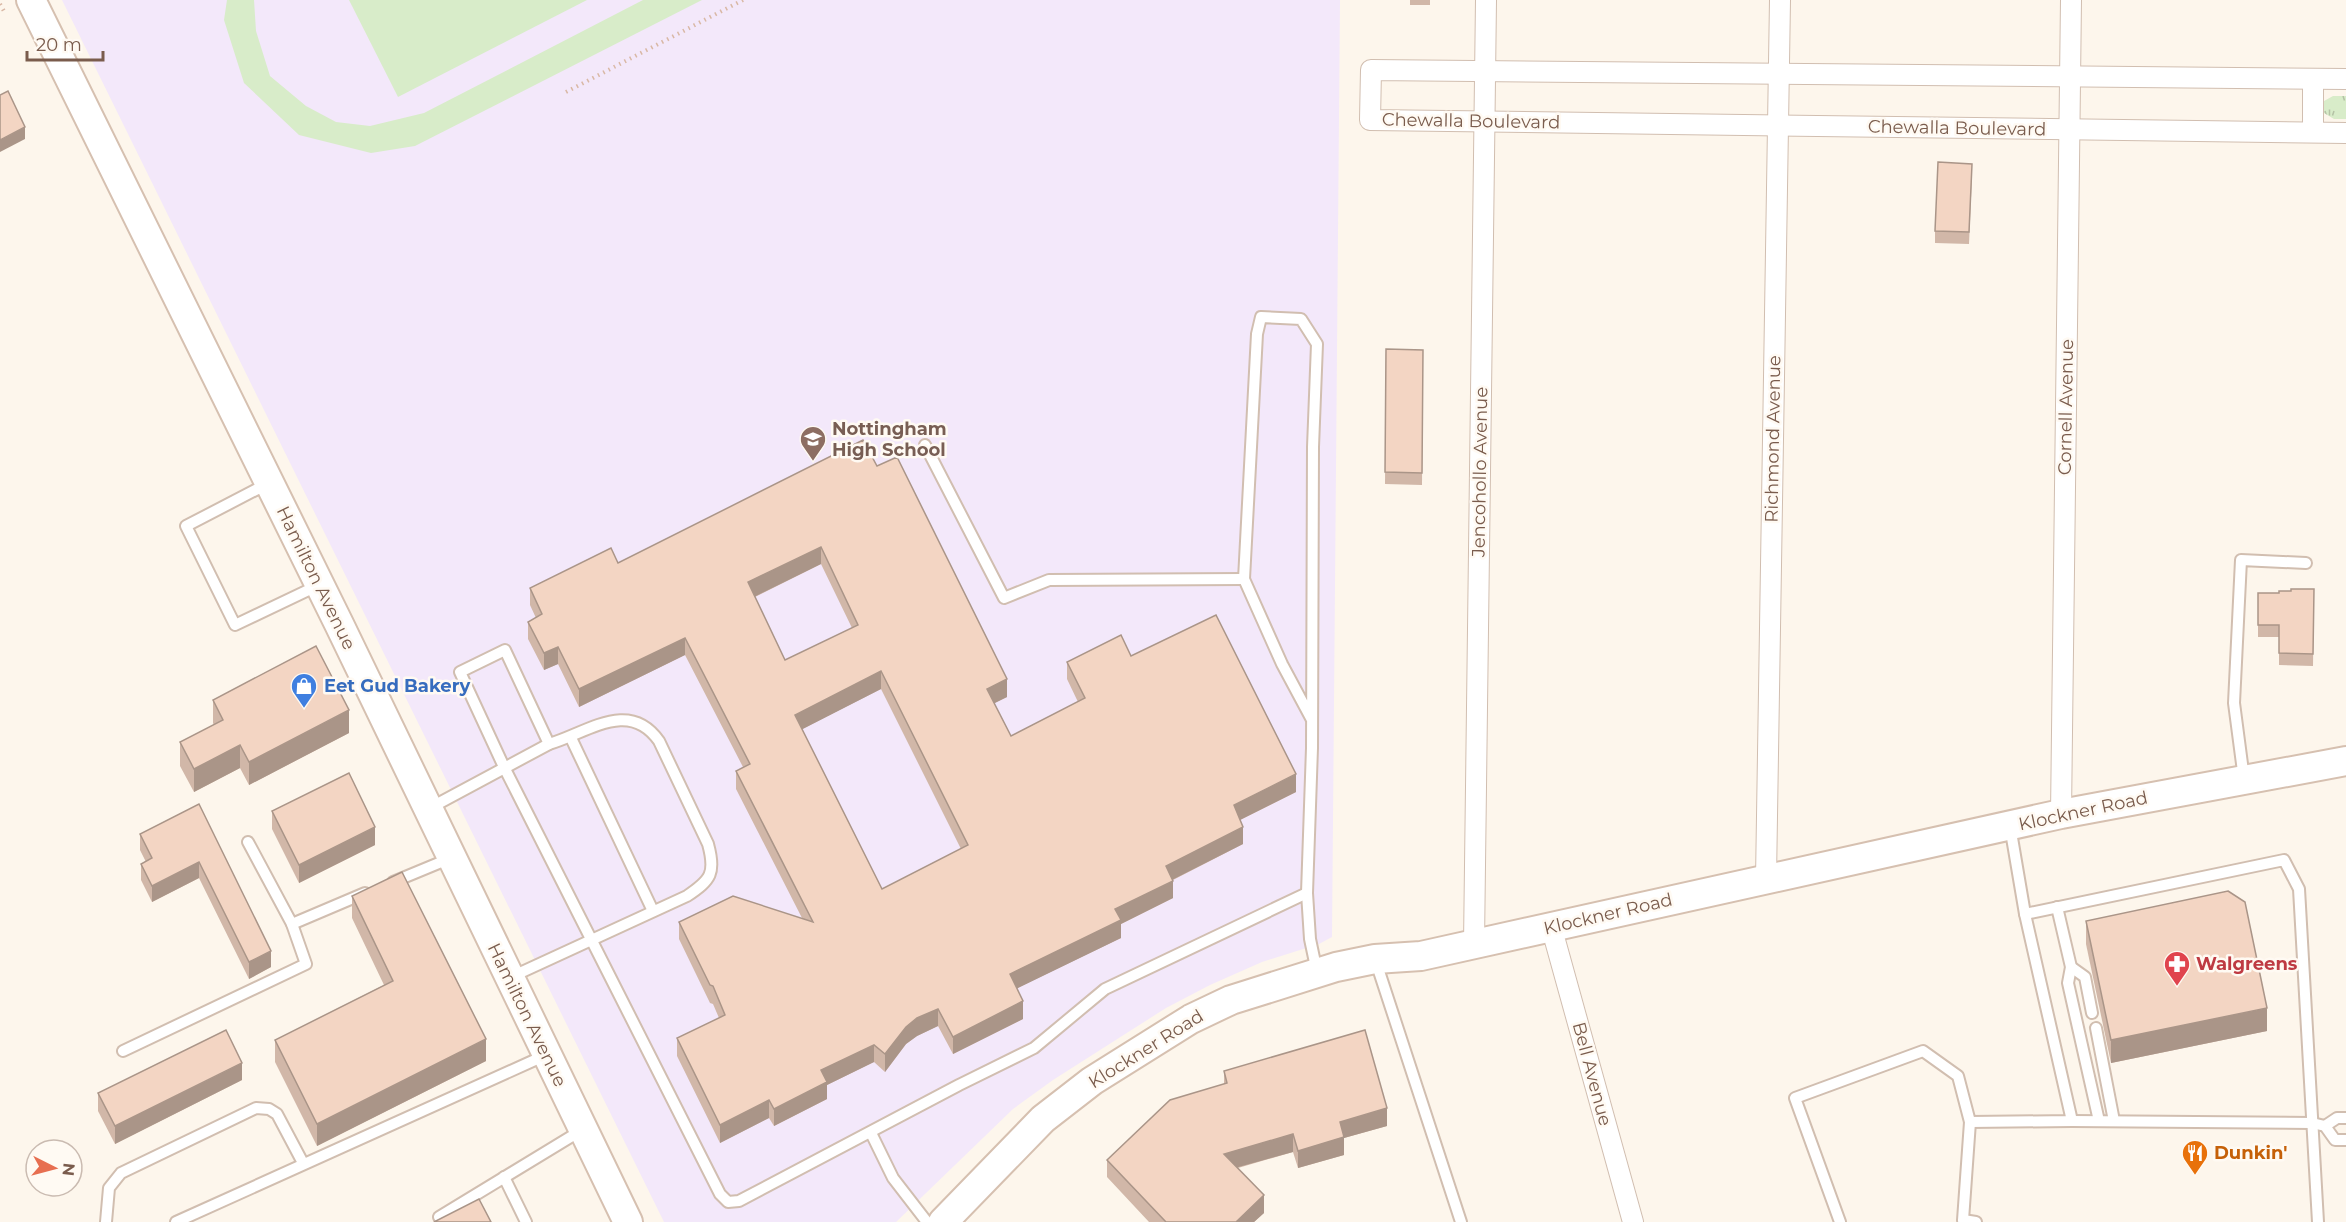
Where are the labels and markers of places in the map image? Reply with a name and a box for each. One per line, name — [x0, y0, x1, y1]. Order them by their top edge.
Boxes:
place label: Nottingham High School — [832, 418, 947, 461]
school or university icon: Nottingham High School — [798, 424, 828, 462]
shop icon: Eet Gud Bakery — [289, 671, 319, 709]
place label: Eet Gud Bakery — [324, 675, 470, 697]
pharmacy icon: Walgreens — [2162, 949, 2192, 987]
place label: Walgreens — [2196, 953, 2298, 975]
restaurant icon: Dunkin' — [2180, 1138, 2210, 1176]
place label: Dunkin' — [2214, 1142, 2287, 1164]

